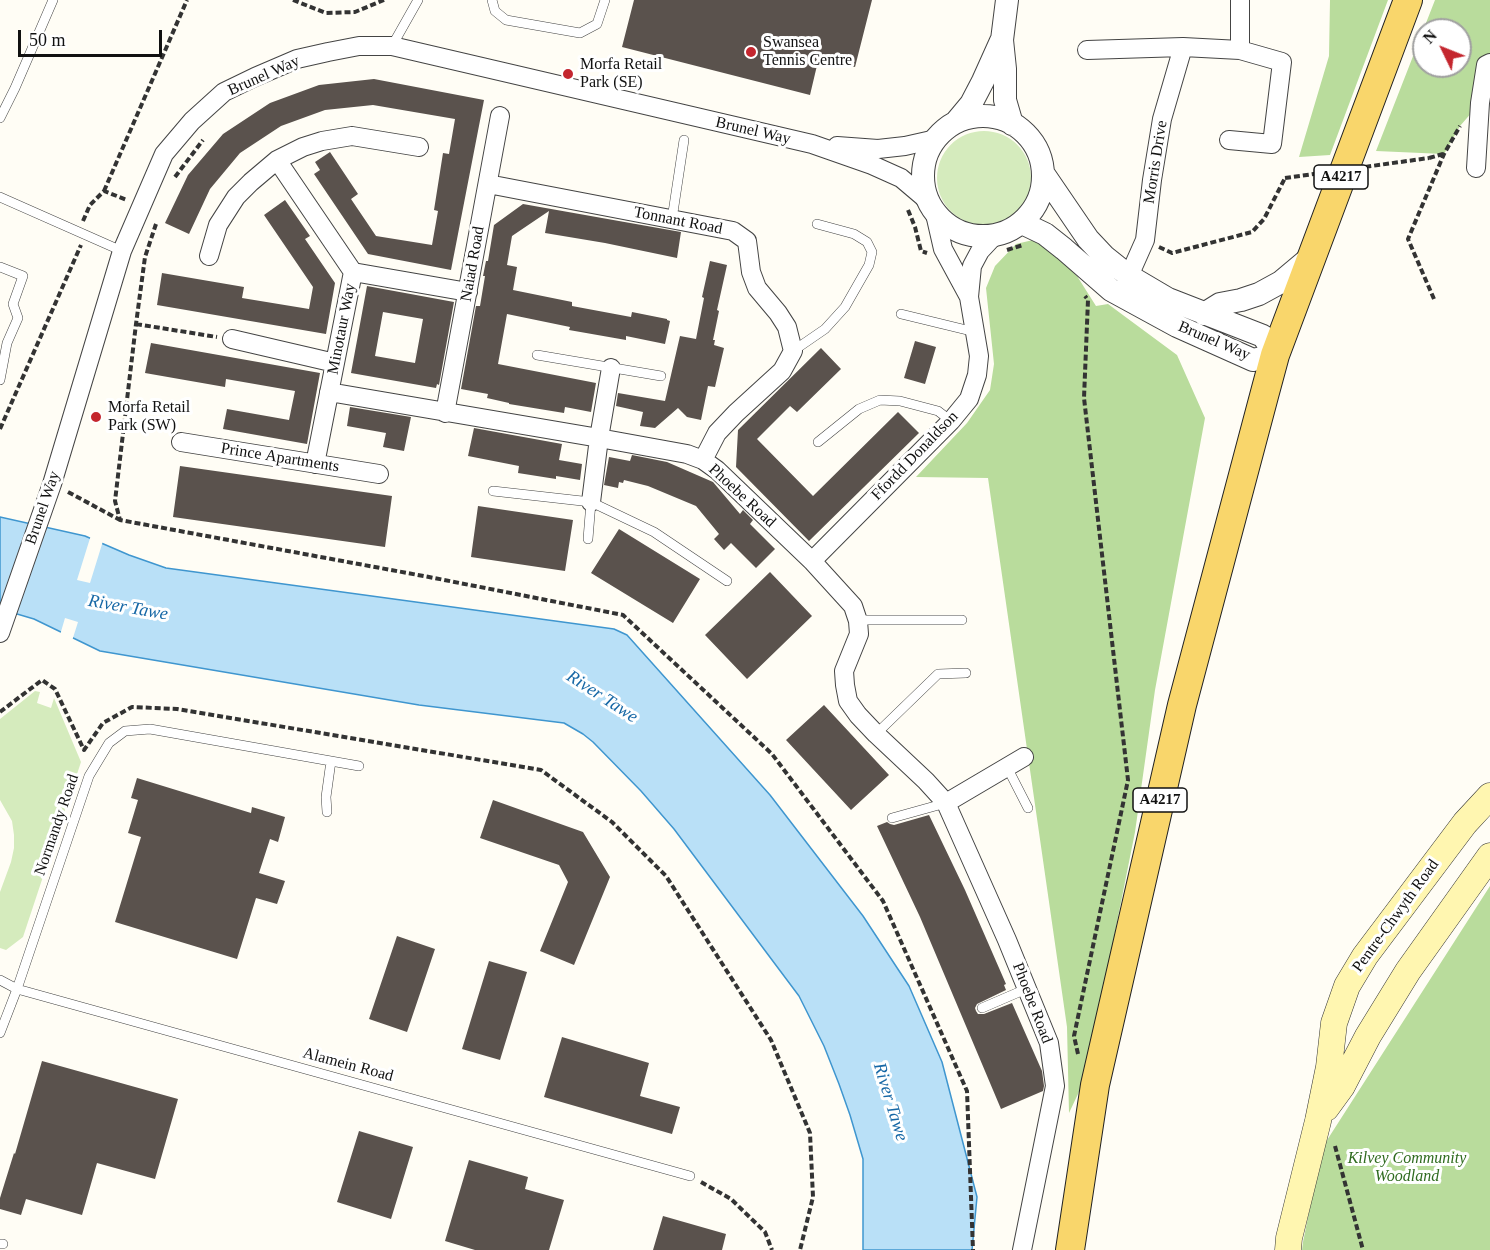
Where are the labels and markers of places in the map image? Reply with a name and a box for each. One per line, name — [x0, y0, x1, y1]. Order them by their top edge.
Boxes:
place label: Swansea Tennis Centre — [763, 33, 852, 71]
marker: Swansea Tennis Centre — [744, 45, 758, 59]
place label: Morfa Retail Park (SE) — [580, 55, 662, 93]
marker: Morfa Retail Park (SE) — [561, 67, 575, 81]
place label: Morfa Retail Park (SW) — [108, 398, 190, 436]
marker: Morfa Retail Park (SW) — [89, 410, 103, 424]

